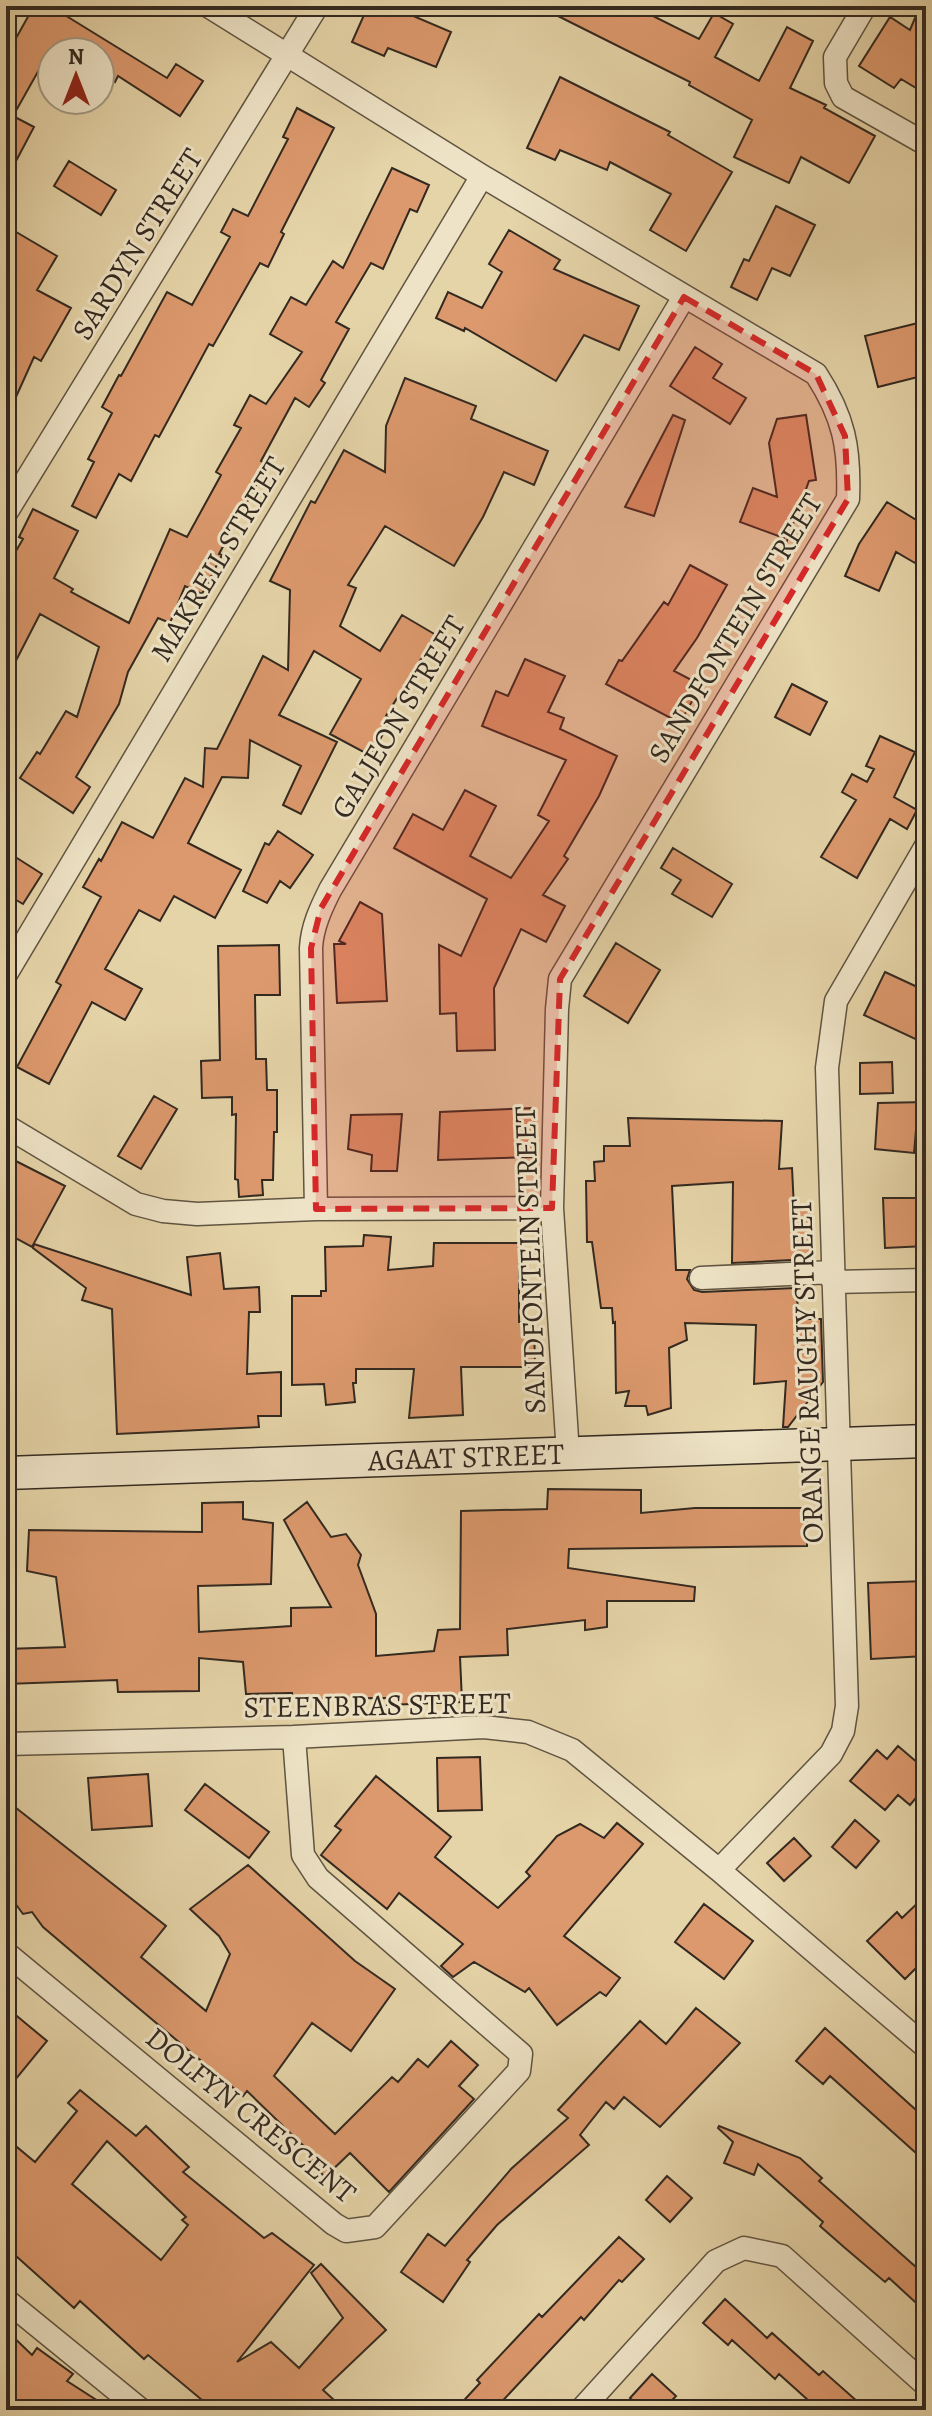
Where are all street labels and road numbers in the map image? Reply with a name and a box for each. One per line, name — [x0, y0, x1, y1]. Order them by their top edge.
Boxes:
street label: SARDYN STREET — [62, 140, 212, 347]
street label: MAKREIL STREET — [141, 449, 295, 669]
street label: SANDFONTEIN STREET — [639, 485, 832, 770]
street label: GALJEON STREET — [322, 608, 475, 826]
street label: SANDFONTEIN STREET — [505, 1105, 555, 1414]
street label: ORANGE RAUGHY STREET — [781, 1197, 833, 1544]
street label: AGAAT STREET — [366, 1434, 565, 1480]
street label: STEENBRAS STREET — [243, 1683, 512, 1727]
street label: DOLFYN CRESCENT — [137, 2018, 365, 2213]

